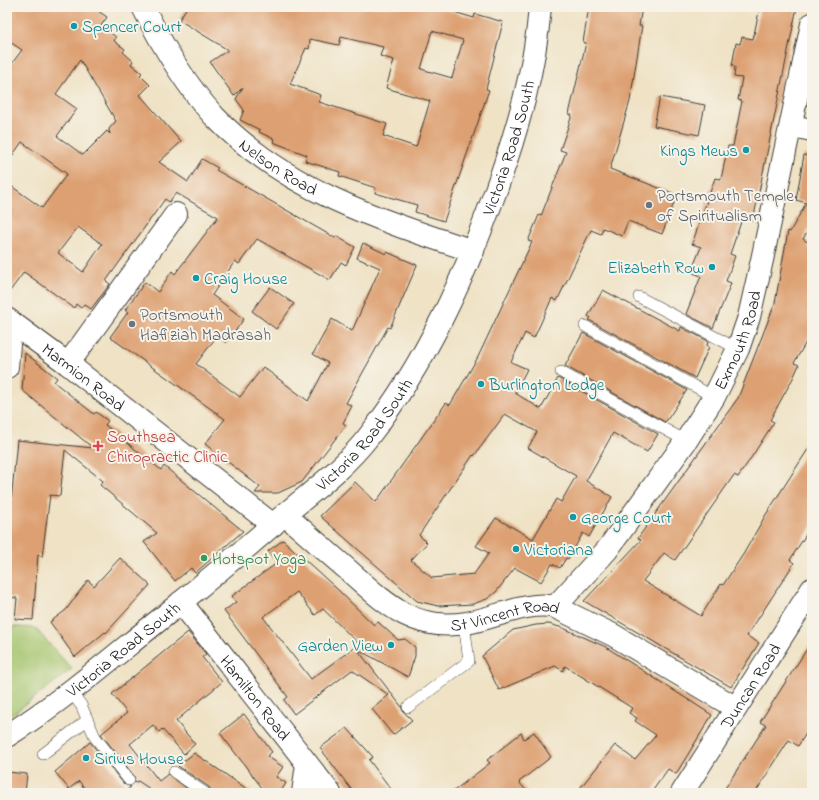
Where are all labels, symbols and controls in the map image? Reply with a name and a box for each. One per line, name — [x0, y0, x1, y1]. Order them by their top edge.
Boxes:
place label: Spencer Court — [82, 15, 182, 40]
marker: Spencer Court — [69, 21, 79, 31]
street label: Victoria Road South — [476, 78, 542, 220]
street label: Nelson Road — [233, 133, 322, 203]
place label: Kings Mews — [660, 139, 738, 166]
marker: Kings Mews — [741, 145, 751, 155]
place label: Portsmouth Temple of Spiritualism — [657, 184, 794, 229]
marker: Portsmouth Temple of Spiritualism — [644, 200, 654, 210]
place label: Elizabeth Row — [607, 256, 704, 281]
marker: Elizabeth Row — [707, 262, 717, 272]
place label: Craig House — [204, 267, 288, 294]
marker: Craig House — [191, 273, 201, 283]
street label: Exmouth Road — [709, 288, 769, 395]
place label: Portsmouth Hafiziah Madrasah — [140, 303, 271, 348]
marker: Portsmouth Hafiziah Madrasah — [127, 319, 137, 329]
street label: Marmion Road — [36, 338, 130, 418]
place label: Burlington Lodge — [488, 373, 605, 400]
street label: Victoria Road South — [310, 374, 420, 498]
marker: Burlington Lodge — [476, 379, 486, 389]
place label: Southsea Chiropractic Clinic — [107, 425, 228, 470]
marker: Southsea Chiropractic Clinic — [92, 440, 104, 452]
place label: George Court — [581, 506, 672, 533]
marker: George Court — [568, 512, 578, 522]
place label: Victoriana — [523, 538, 593, 563]
marker: Victoriana — [511, 544, 521, 554]
place label: Hotspot Yoga — [212, 547, 306, 574]
marker: Hotspot Yoga — [199, 553, 209, 563]
street label: St Vincent Road — [450, 594, 565, 639]
street label: Victoria Road South — [61, 597, 187, 705]
place label: Garden View — [297, 634, 383, 659]
street label: Duncan Road — [714, 639, 788, 735]
marker: Garden View — [386, 640, 396, 650]
street label: Hamilton Road — [213, 650, 296, 747]
place label: Sirius House — [94, 747, 184, 772]
marker: Sirius House — [81, 753, 91, 763]

